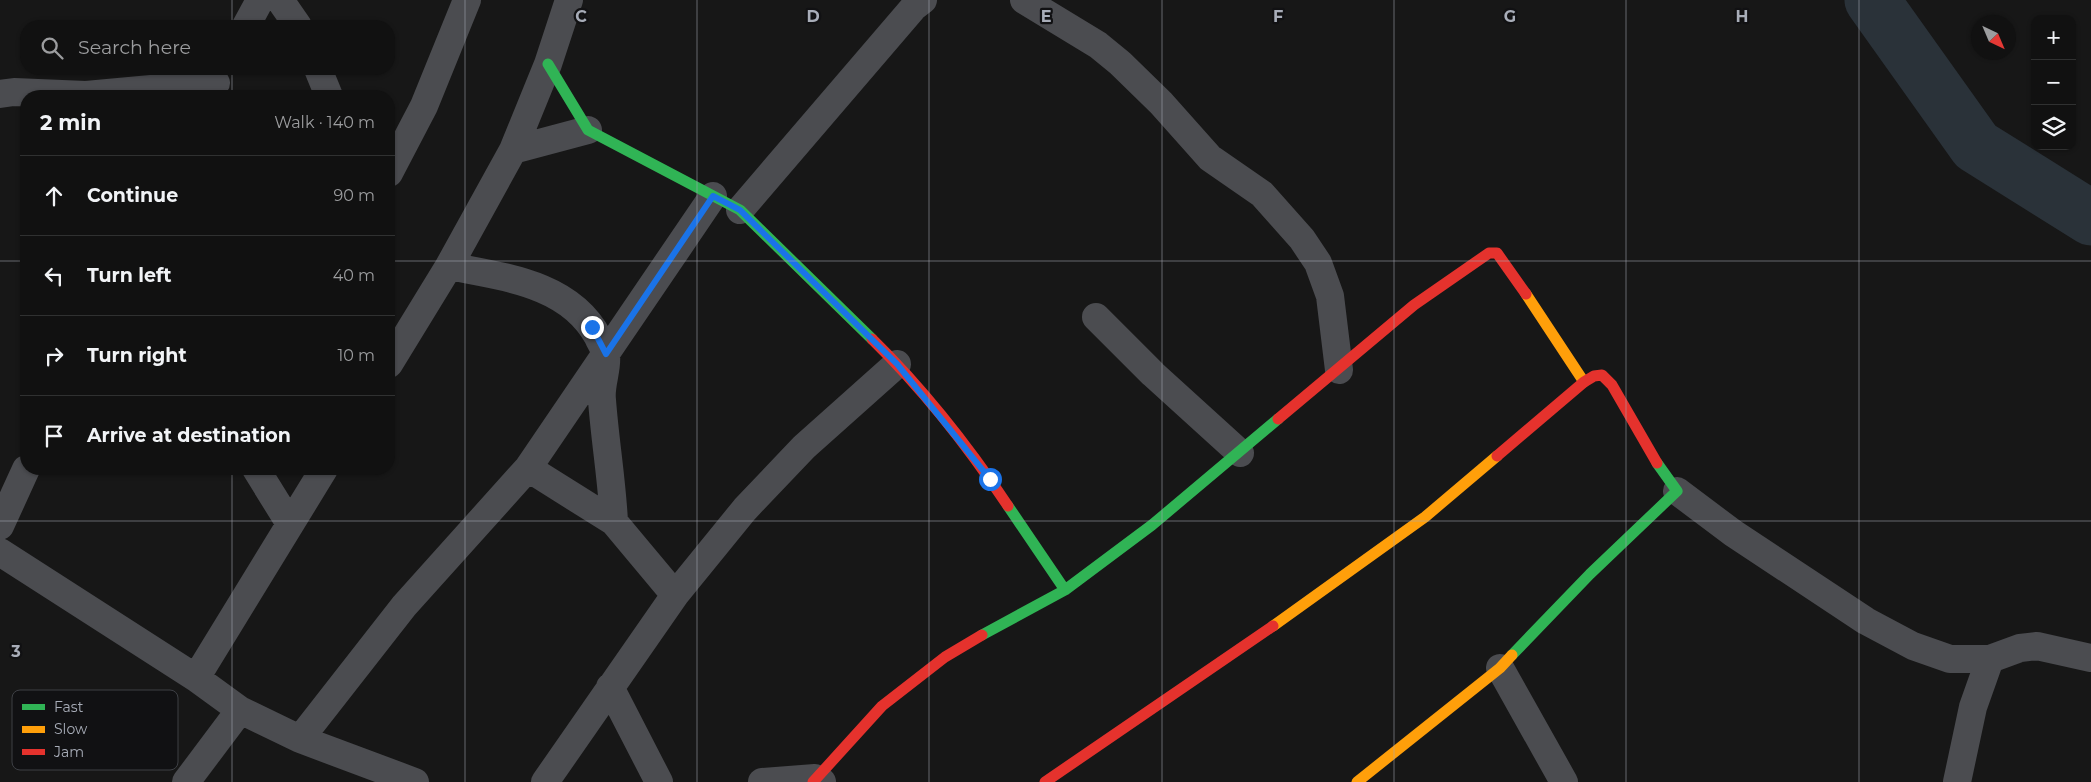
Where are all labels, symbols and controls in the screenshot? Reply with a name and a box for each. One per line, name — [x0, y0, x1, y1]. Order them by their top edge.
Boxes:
text: C — [575, 7, 587, 26]
text: D — [806, 7, 820, 26]
text: E — [1041, 7, 1051, 26]
text: F — [1273, 7, 1283, 26]
text: G — [1504, 7, 1516, 26]
text: H — [1736, 7, 1748, 26]
north arrow — [1971, 15, 2016, 60]
map controls — [2031, 15, 2076, 150]
button: + — [2031, 15, 2076, 60]
search box — [20, 20, 395, 75]
icon: search — [38, 34, 66, 62]
text: Search here — [78, 36, 191, 59]
button: − — [2031, 60, 2076, 105]
button: layers — [2031, 105, 2076, 150]
text: 2 min — [40, 110, 101, 135]
text: Walk · 140 m — [274, 113, 375, 132]
icon: ahead — [40, 182, 68, 210]
text: Continue — [87, 184, 178, 207]
text: 90 m — [333, 186, 375, 205]
icon: left — [40, 262, 68, 290]
text: Turn left — [87, 264, 172, 287]
text: 40 m — [333, 266, 375, 285]
route end — [581, 316, 604, 339]
icon: right — [40, 342, 68, 370]
text: Turn right — [87, 344, 187, 367]
text: 10 m — [337, 346, 375, 365]
icon: arrive — [40, 422, 68, 450]
text: Arrive at destination — [87, 424, 291, 447]
route start — [979, 468, 1002, 491]
text: 3 — [10, 642, 21, 661]
legend — [12, 690, 178, 770]
text: Fast — [54, 698, 84, 716]
text: Slow — [54, 720, 88, 738]
text: Jam — [53, 743, 84, 761]

